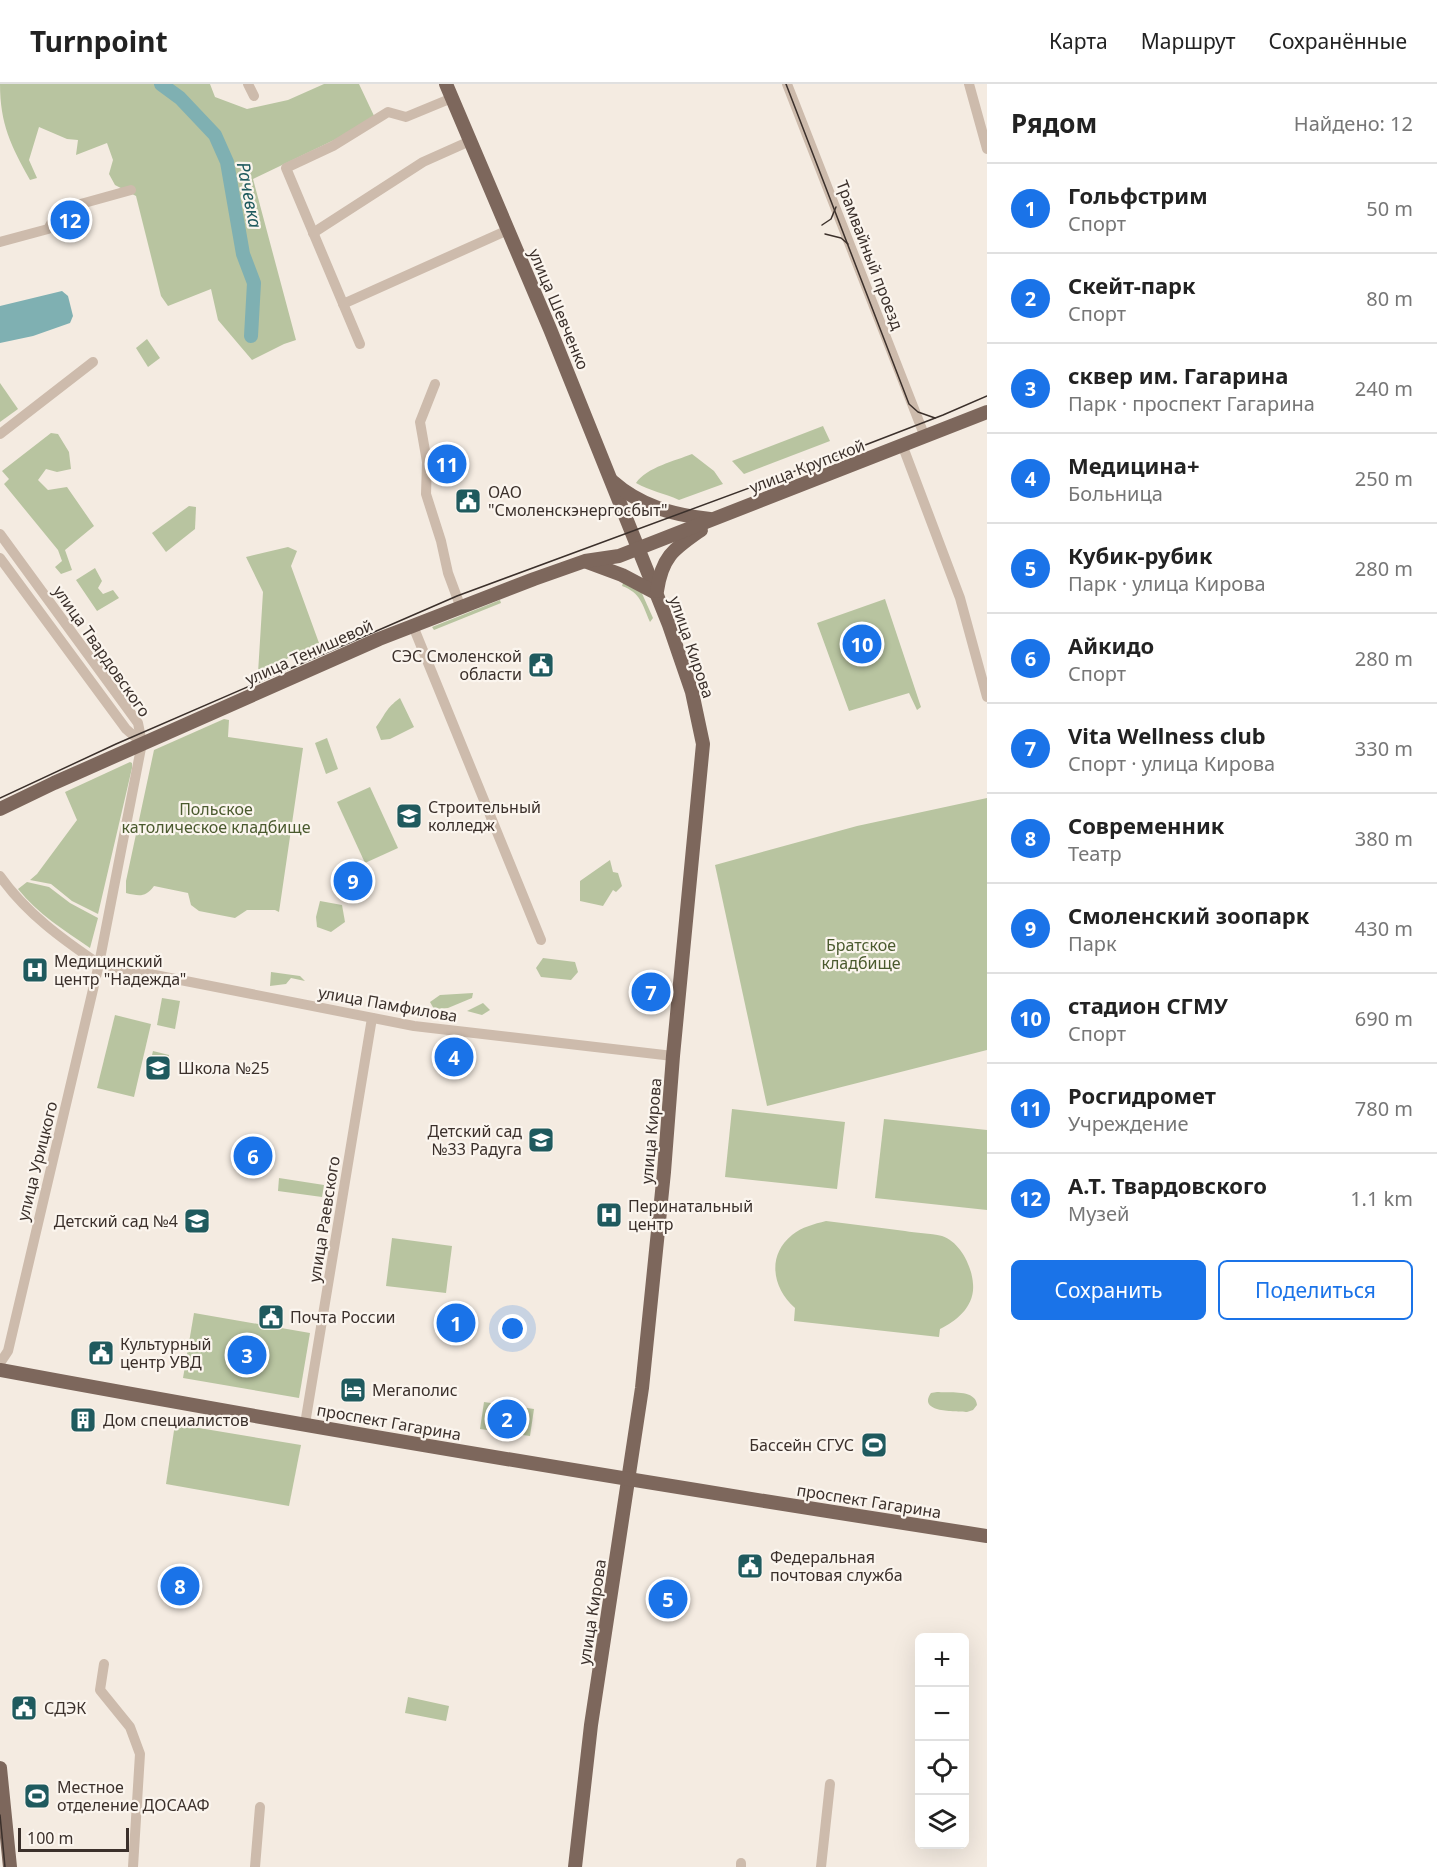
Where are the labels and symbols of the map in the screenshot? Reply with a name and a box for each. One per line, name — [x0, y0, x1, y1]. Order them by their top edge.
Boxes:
water label: Рачевка — [232, 160, 268, 230]
street label: Трамвайный проезд — [831, 177, 909, 333]
pin: 12 — [50, 198, 90, 242]
street label: улица Шевченко — [524, 245, 594, 373]
street label: улица Крупской — [746, 434, 868, 498]
pin: 11 — [428, 442, 466, 487]
place label: ОАО "Смоленскэнергосбыт" — [488, 481, 668, 521]
public building icon: ОАО "Смоленскэнергосбыт" — [453, 486, 483, 516]
street label: улица Твардовского — [48, 581, 156, 721]
street label: улица Кирова — [664, 593, 720, 701]
street label: улица Тенишевой — [242, 614, 376, 690]
pin: 10 — [842, 622, 882, 666]
place label: СЭС Смоленской области — [391, 645, 522, 685]
public building icon: СЭС Смоленской области — [526, 650, 556, 680]
place label: Строительный колледж — [428, 796, 541, 836]
park label: Польское католическое кладбище — [122, 798, 311, 838]
school or university icon: Строительный колледж — [394, 801, 424, 831]
pin: 9 — [334, 858, 372, 904]
park label: Братское кладбище — [821, 934, 901, 974]
place label: Медицинский центр "Надежда" — [54, 950, 186, 990]
hospital icon: Медицинский центр "Надежда" — [20, 955, 50, 985]
pin: 7 — [632, 970, 670, 1014]
street label: улица Памфилова — [317, 981, 459, 1027]
pin: 4 — [434, 1034, 474, 1080]
school or university icon: Школа №25 — [143, 1053, 173, 1083]
place label: Школа №25 — [178, 1057, 269, 1079]
street label: улица Кирова — [635, 1077, 667, 1185]
street label: улица Урицкого — [11, 1099, 63, 1223]
place label: Детский сад №33 Радуга — [427, 1120, 522, 1160]
school or university icon: Детский сад №33 Радуга — [526, 1125, 556, 1155]
pin: 6 — [234, 1134, 272, 1178]
street label: улица Раевского — [303, 1154, 345, 1284]
place label: Перинатальный центр — [628, 1195, 753, 1235]
hospital icon: Перинатальный центр — [594, 1200, 624, 1230]
school or university icon: Детский сад №4 — [182, 1206, 212, 1236]
place label: Детский сад №4 — [54, 1210, 178, 1232]
pin: 1 — [436, 1300, 476, 1346]
public building icon: Почта России — [256, 1302, 286, 1332]
place label: Почта России — [290, 1306, 396, 1328]
your location — [498, 1314, 527, 1343]
pin: 3 — [228, 1332, 266, 1378]
place label: Культурный центр УВД — [120, 1333, 212, 1373]
public building icon: Культурный центр УВД — [86, 1338, 116, 1368]
hotel icon: Мегаполис — [338, 1375, 368, 1405]
place label: Мегаполис — [372, 1379, 458, 1401]
pin: 2 — [488, 1396, 526, 1442]
street label: проспект Гагарина — [315, 1398, 463, 1446]
building icon: Дом специалистов — [68, 1405, 98, 1435]
place label: Дом специалистов — [103, 1409, 249, 1431]
sports icon: Бассейн СГУС — [859, 1430, 889, 1460]
place label: Бассейн СГУС — [749, 1434, 854, 1456]
street label: проспект Гагарина — [795, 1479, 943, 1523]
place label: Федеральная почтовая служба — [770, 1546, 903, 1586]
public building icon: Федеральная почтовая служба — [735, 1551, 765, 1581]
street label: улица Кирова — [573, 1558, 611, 1666]
pin: 8 — [160, 1564, 200, 1608]
pin: 5 — [648, 1576, 688, 1622]
public building icon: СДЭК — [9, 1693, 39, 1723]
place label: СДЭК — [44, 1697, 86, 1719]
place label: Местное отделение ДОСААФ — [57, 1776, 210, 1816]
sports icon: Местное отделение ДОСААФ — [22, 1781, 52, 1811]
scale bar — [18, 1825, 129, 1852]

